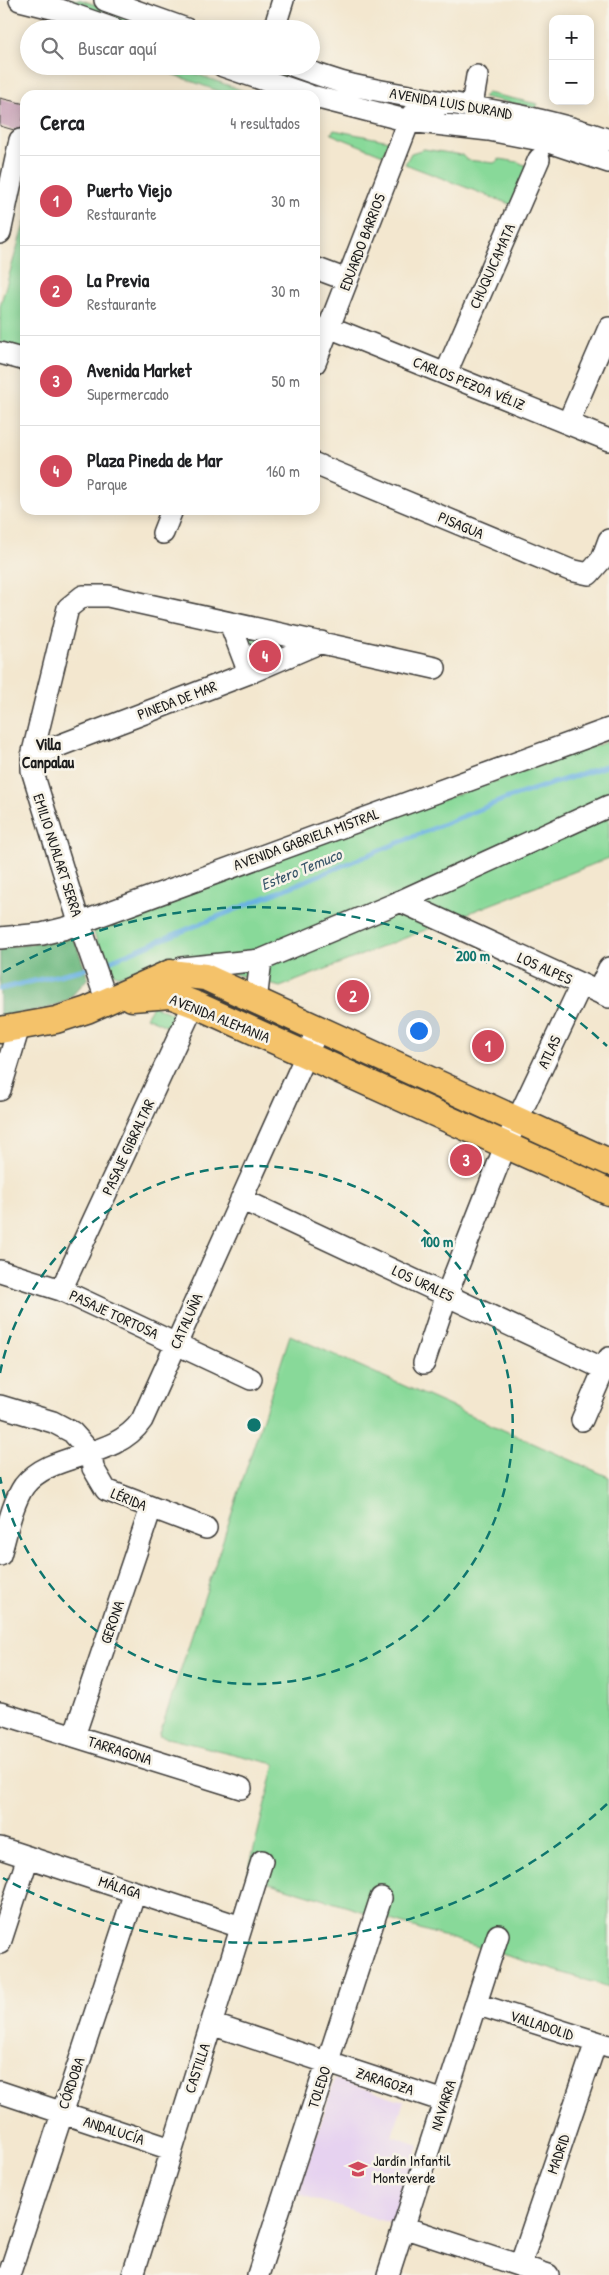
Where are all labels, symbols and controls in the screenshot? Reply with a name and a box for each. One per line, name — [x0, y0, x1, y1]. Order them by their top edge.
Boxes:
map controls — [549, 15, 594, 105]
button: + — [549, 15, 594, 60]
search box — [20, 20, 320, 75]
icon: search — [38, 34, 66, 62]
text: Buscar aquí — [78, 35, 157, 61]
button: − — [549, 60, 594, 105]
street label: AVENIDA LUIS DURAND — [388, 82, 515, 124]
text: Cerca — [40, 108, 84, 137]
text: 4 resultados — [230, 112, 300, 134]
text: Puerto Viejo — [87, 177, 172, 203]
text: 1 — [53, 190, 59, 212]
text: 30 m — [271, 190, 300, 212]
street label: EDUARDO BARRIOS — [334, 190, 390, 294]
text: Restaurante — [87, 203, 157, 225]
street label: CHUQUICAMATA — [464, 219, 520, 312]
text: La Previa — [87, 267, 149, 293]
text: 2 — [52, 280, 60, 302]
text: 30 m — [271, 280, 300, 302]
text: Restaurante — [87, 293, 157, 315]
street label: CARLOS PEZOA VÉLIZ — [410, 351, 528, 415]
text: Avenida Market — [87, 357, 192, 383]
text: 3 — [52, 370, 60, 392]
text: 50 m — [272, 370, 300, 392]
text: Supermercado — [87, 383, 169, 405]
text: Plaza Pineda de Mar — [87, 447, 223, 473]
text: 4 — [53, 460, 59, 482]
text: 160 m — [266, 460, 300, 482]
text: Parque — [87, 473, 127, 495]
street label: PISAGUA — [435, 506, 488, 544]
pin: 4 — [249, 637, 281, 675]
street label: PINEDA DE MAR — [134, 675, 220, 725]
district label: Villa Canpalau — [22, 733, 75, 774]
street label: EMILIO NUALART SERRA — [28, 791, 88, 920]
street label: AVENIDA GABRIELA MISTRAL — [230, 803, 382, 875]
water label: Estero Temuco — [257, 842, 346, 895]
text: 200 m — [456, 945, 490, 966]
street label: LOS ALPES — [514, 947, 576, 989]
pin: 2 — [337, 977, 369, 1015]
street label: AVENIDA ALEMANIA — [167, 988, 274, 1048]
your location — [406, 1018, 432, 1044]
pin: 1 — [472, 1027, 504, 1065]
street label: ATLAS — [532, 1032, 566, 1072]
street label: PASAJE GIBRALTAR — [97, 1095, 159, 1198]
pin: 3 — [450, 1141, 482, 1179]
text: 100 m — [421, 1231, 453, 1252]
street label: LOS URALES — [389, 1260, 457, 1306]
street label: PASAJE TORTOSA — [66, 1284, 163, 1344]
street label: CATALUÑA — [164, 1289, 208, 1352]
centre of rings — [245, 1416, 263, 1434]
street label: LÉRIDA — [108, 1482, 151, 1516]
street label: GERONA — [95, 1597, 129, 1646]
street label: TARRAGONA — [85, 1730, 155, 1770]
street label: MÁLAGA — [96, 1870, 145, 1904]
street label: VALLADOLID — [507, 2005, 577, 2045]
street label: CASTILLA — [179, 2040, 215, 2096]
street label: CÓRDOBA — [52, 2054, 90, 2112]
street label: ZARAGOZA — [353, 2062, 417, 2100]
street label: TOLEDO — [302, 2063, 336, 2111]
street label: NAVARRA — [425, 2076, 461, 2133]
street label: ANDALUCÍA — [81, 2110, 148, 2150]
street label: MADRID — [541, 2130, 575, 2177]
place label: Jardín Infantil Monteverde — [373, 2150, 451, 2188]
school or university icon: Jardín Infantil Monteverde — [347, 2158, 369, 2180]

